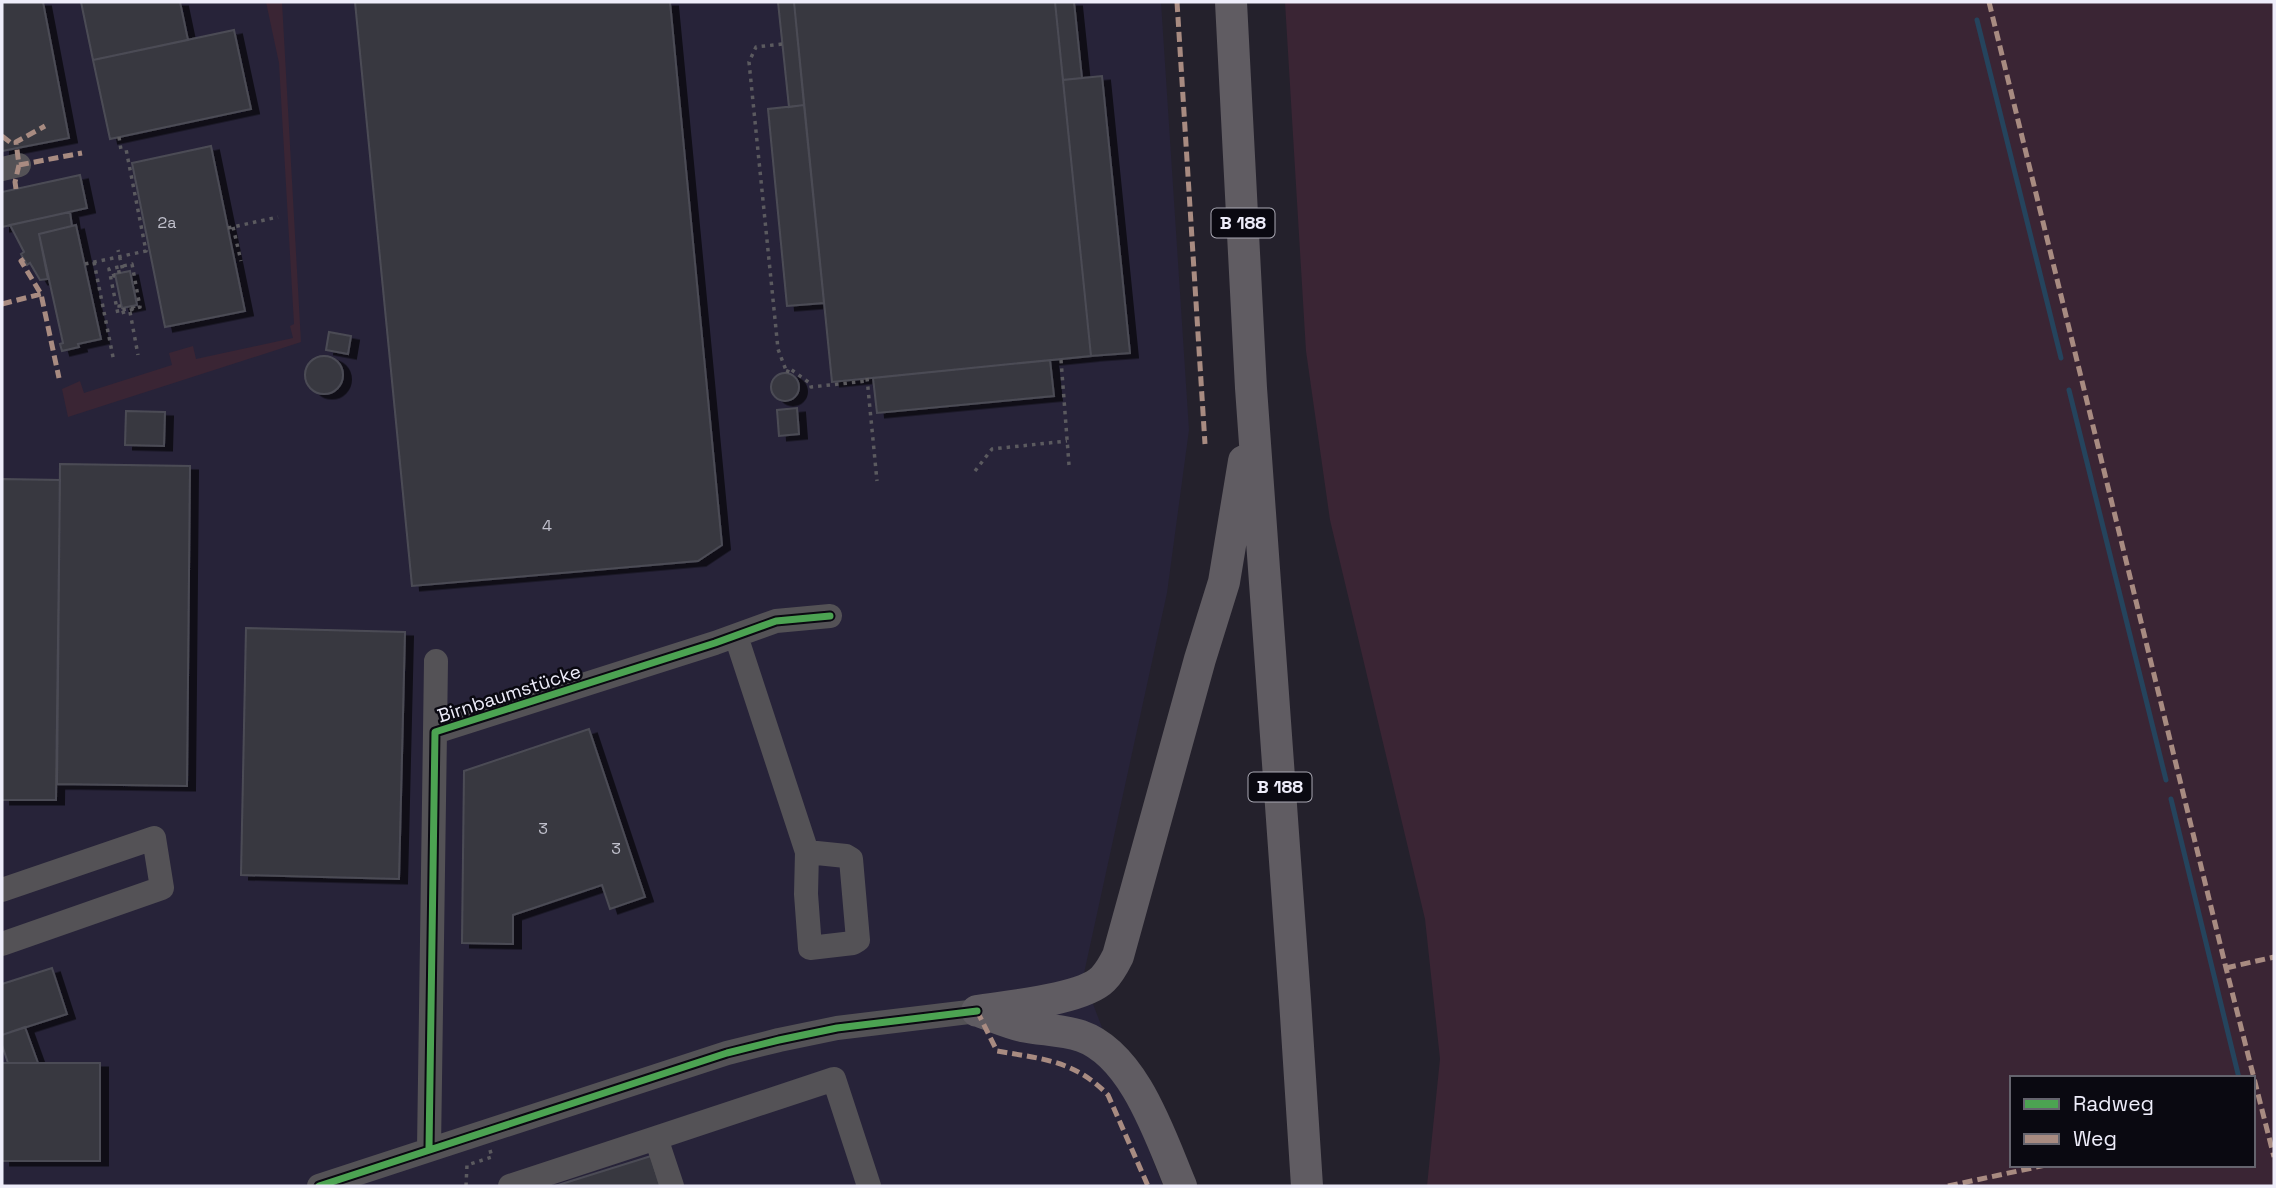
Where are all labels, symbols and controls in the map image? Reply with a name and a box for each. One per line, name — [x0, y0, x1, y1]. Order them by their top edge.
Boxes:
road number: B 188 — [1212, 208, 1274, 238]
house number: 2a — [158, 212, 176, 233]
house number: 4 — [542, 515, 552, 536]
street label: Birnbaumstücke — [434, 659, 584, 728]
road number: B 188 — [1248, 772, 1312, 802]
house number: 3 — [538, 818, 548, 839]
house number: 3 — [611, 838, 621, 859]
legend — [2010, 1076, 2255, 1167]
text: Radweg — [2073, 1090, 2154, 1117]
text: Weg — [2073, 1125, 2117, 1152]

